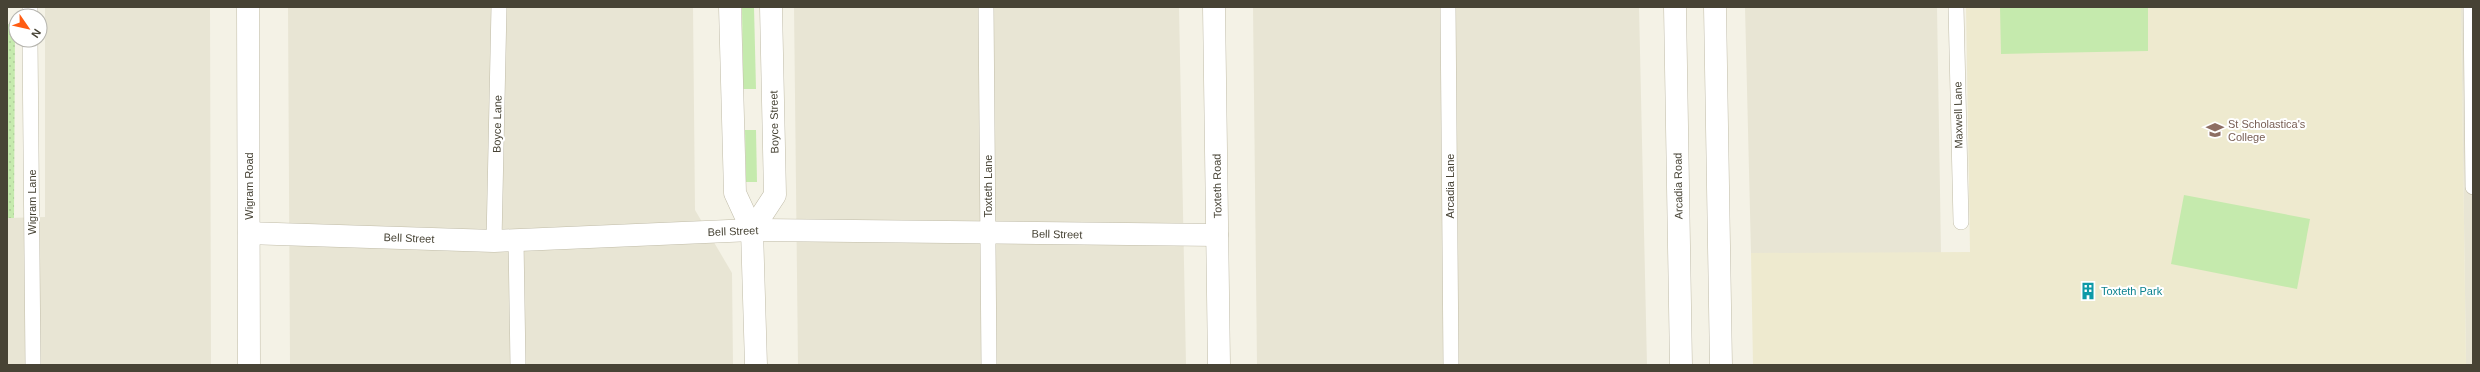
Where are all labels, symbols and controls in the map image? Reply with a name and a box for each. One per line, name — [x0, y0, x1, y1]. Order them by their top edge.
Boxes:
north arrow — [8, 8, 48, 48]
text: N — [29, 27, 43, 40]
street label: Maxwell Lane — [1951, 81, 1965, 149]
street label: Boyce Street — [767, 90, 781, 154]
street label: Boyce Lane — [490, 95, 504, 153]
place label: St Scholastica's College — [2228, 118, 2306, 143]
school or university icon: St Scholastica's College — [2205, 120, 2225, 140]
street label: Wigram Road — [243, 152, 255, 220]
street label: Toxteth Road — [1210, 153, 1224, 219]
street label: Arcadia Road — [1671, 153, 1685, 219]
street label: Arcadia Lane — [1444, 154, 1456, 218]
street label: Toxteth Lane — [982, 155, 994, 218]
street label: Wigram Lane — [26, 169, 38, 235]
street label: Bell Street — [707, 224, 759, 238]
street label: Bell Street — [1032, 228, 1082, 240]
street label: Bell Street — [383, 231, 435, 245]
building icon: Toxteth Park — [2078, 281, 2098, 301]
place label: Toxteth Park — [2101, 285, 2163, 297]

